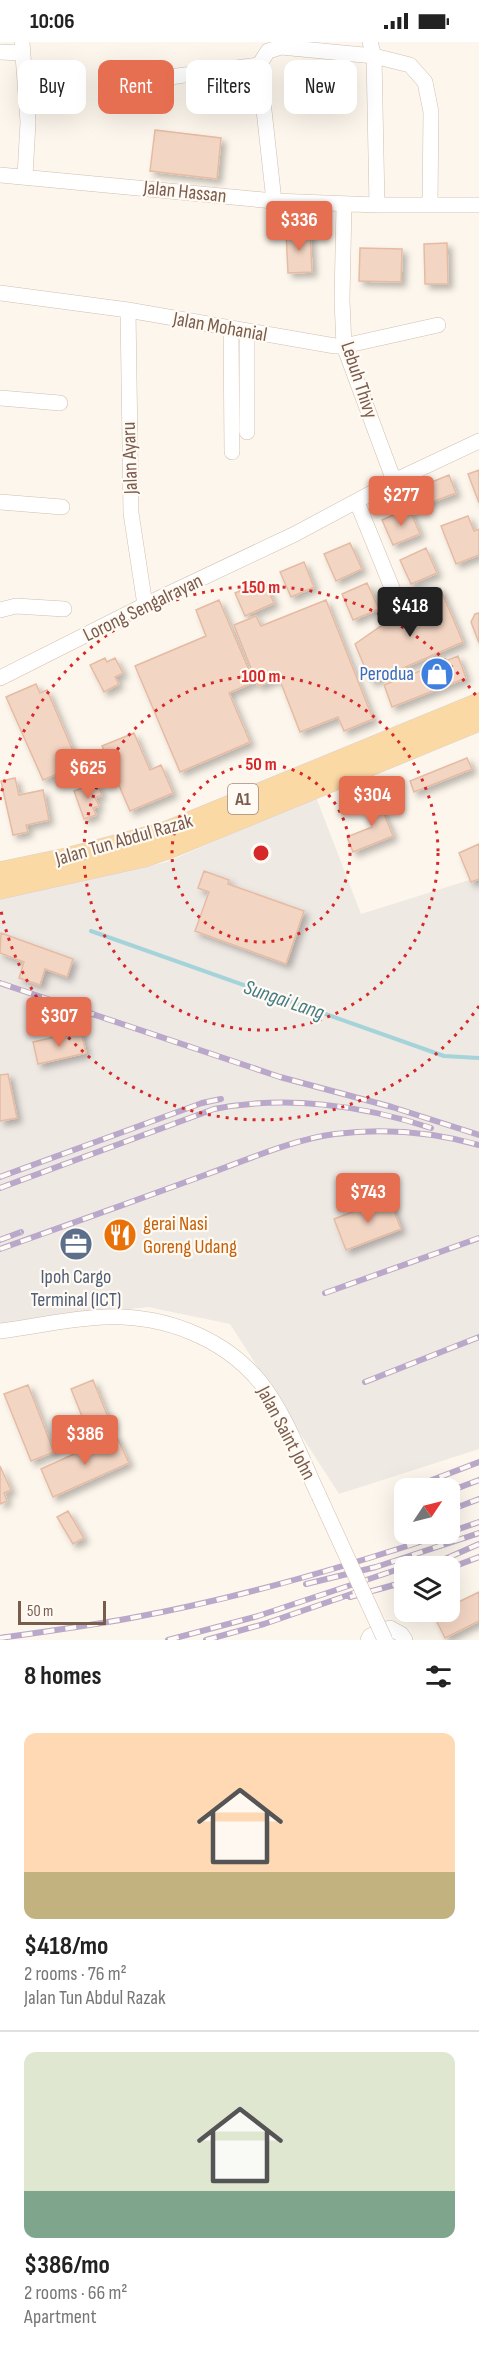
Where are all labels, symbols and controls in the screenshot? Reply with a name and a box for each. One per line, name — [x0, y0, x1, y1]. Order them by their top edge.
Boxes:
text: 10:06 — [30, 8, 75, 35]
chip: Buy — [18, 60, 86, 114]
chip: Rent — [98, 60, 174, 114]
chip: Filters — [186, 60, 272, 114]
chip: New — [284, 60, 357, 114]
street label: Jalan Hassan — [141, 176, 228, 208]
pin: $336 — [263, 201, 335, 252]
text: $336 — [280, 208, 318, 232]
street label: Jalan Mohanial — [170, 307, 269, 347]
street label: Lebuh Thivy — [335, 339, 383, 422]
street label: Jalan Ayaru — [117, 421, 143, 496]
pin: $277 — [365, 476, 437, 527]
text: $277 — [383, 483, 419, 507]
street label: Lorong Sengalrayan — [79, 569, 207, 647]
text: 150 m — [242, 577, 280, 598]
pin: $418 — [374, 587, 446, 638]
text: $418 — [392, 594, 428, 618]
shop icon: Perodua — [419, 656, 455, 692]
place label: Perodua — [359, 662, 414, 686]
text: 100 m — [242, 666, 281, 687]
pin: $625 — [52, 749, 124, 800]
text: 50 m — [245, 754, 277, 775]
text: $625 — [69, 756, 107, 780]
pin: $304 — [336, 776, 408, 827]
text: $304 — [353, 783, 391, 807]
road number: A1 — [228, 784, 258, 814]
street label: Jalan Tun Abdul Razak — [52, 809, 196, 871]
centre of rings — [251, 843, 271, 863]
water label: Sungai Lang — [240, 975, 328, 1026]
pin: $307 — [23, 997, 95, 1048]
text: $307 — [40, 1004, 78, 1028]
pin: $743 — [332, 1173, 404, 1224]
text: $743 — [350, 1180, 386, 1204]
place label: gerai Nasi Goreng Udang — [143, 1212, 237, 1259]
restaurant icon: gerai Nasi Goreng Udang — [102, 1217, 138, 1253]
office icon: Ipoh Cargo Terminal (ICT) — [58, 1226, 94, 1262]
place label: Ipoh Cargo Terminal (ICT) — [31, 1265, 121, 1312]
street label: Jalan Saint John — [251, 1381, 321, 1484]
pin: $386 — [49, 1415, 121, 1466]
text: $386 — [66, 1422, 104, 1446]
north arrow — [394, 1478, 460, 1544]
map controls — [394, 1478, 460, 1622]
button: layers — [394, 1556, 460, 1622]
scale bar — [18, 1598, 106, 1626]
text: 50 m — [27, 1602, 53, 1621]
icon: filters — [422, 1660, 455, 1693]
text: 8 homes — [24, 1661, 102, 1692]
icon: home — [186, 1772, 294, 1880]
text: $418/mo — [24, 1931, 108, 1962]
text: 2 rooms · 76 m² — [24, 1962, 127, 1986]
text: Jalan Tun Abdul Razak — [24, 1986, 166, 2010]
icon: home — [186, 2091, 294, 2199]
text: $386/mo — [24, 2250, 110, 2281]
text: 2 rooms · 66 m² — [24, 2281, 128, 2305]
text: Apartment — [24, 2305, 97, 2329]

